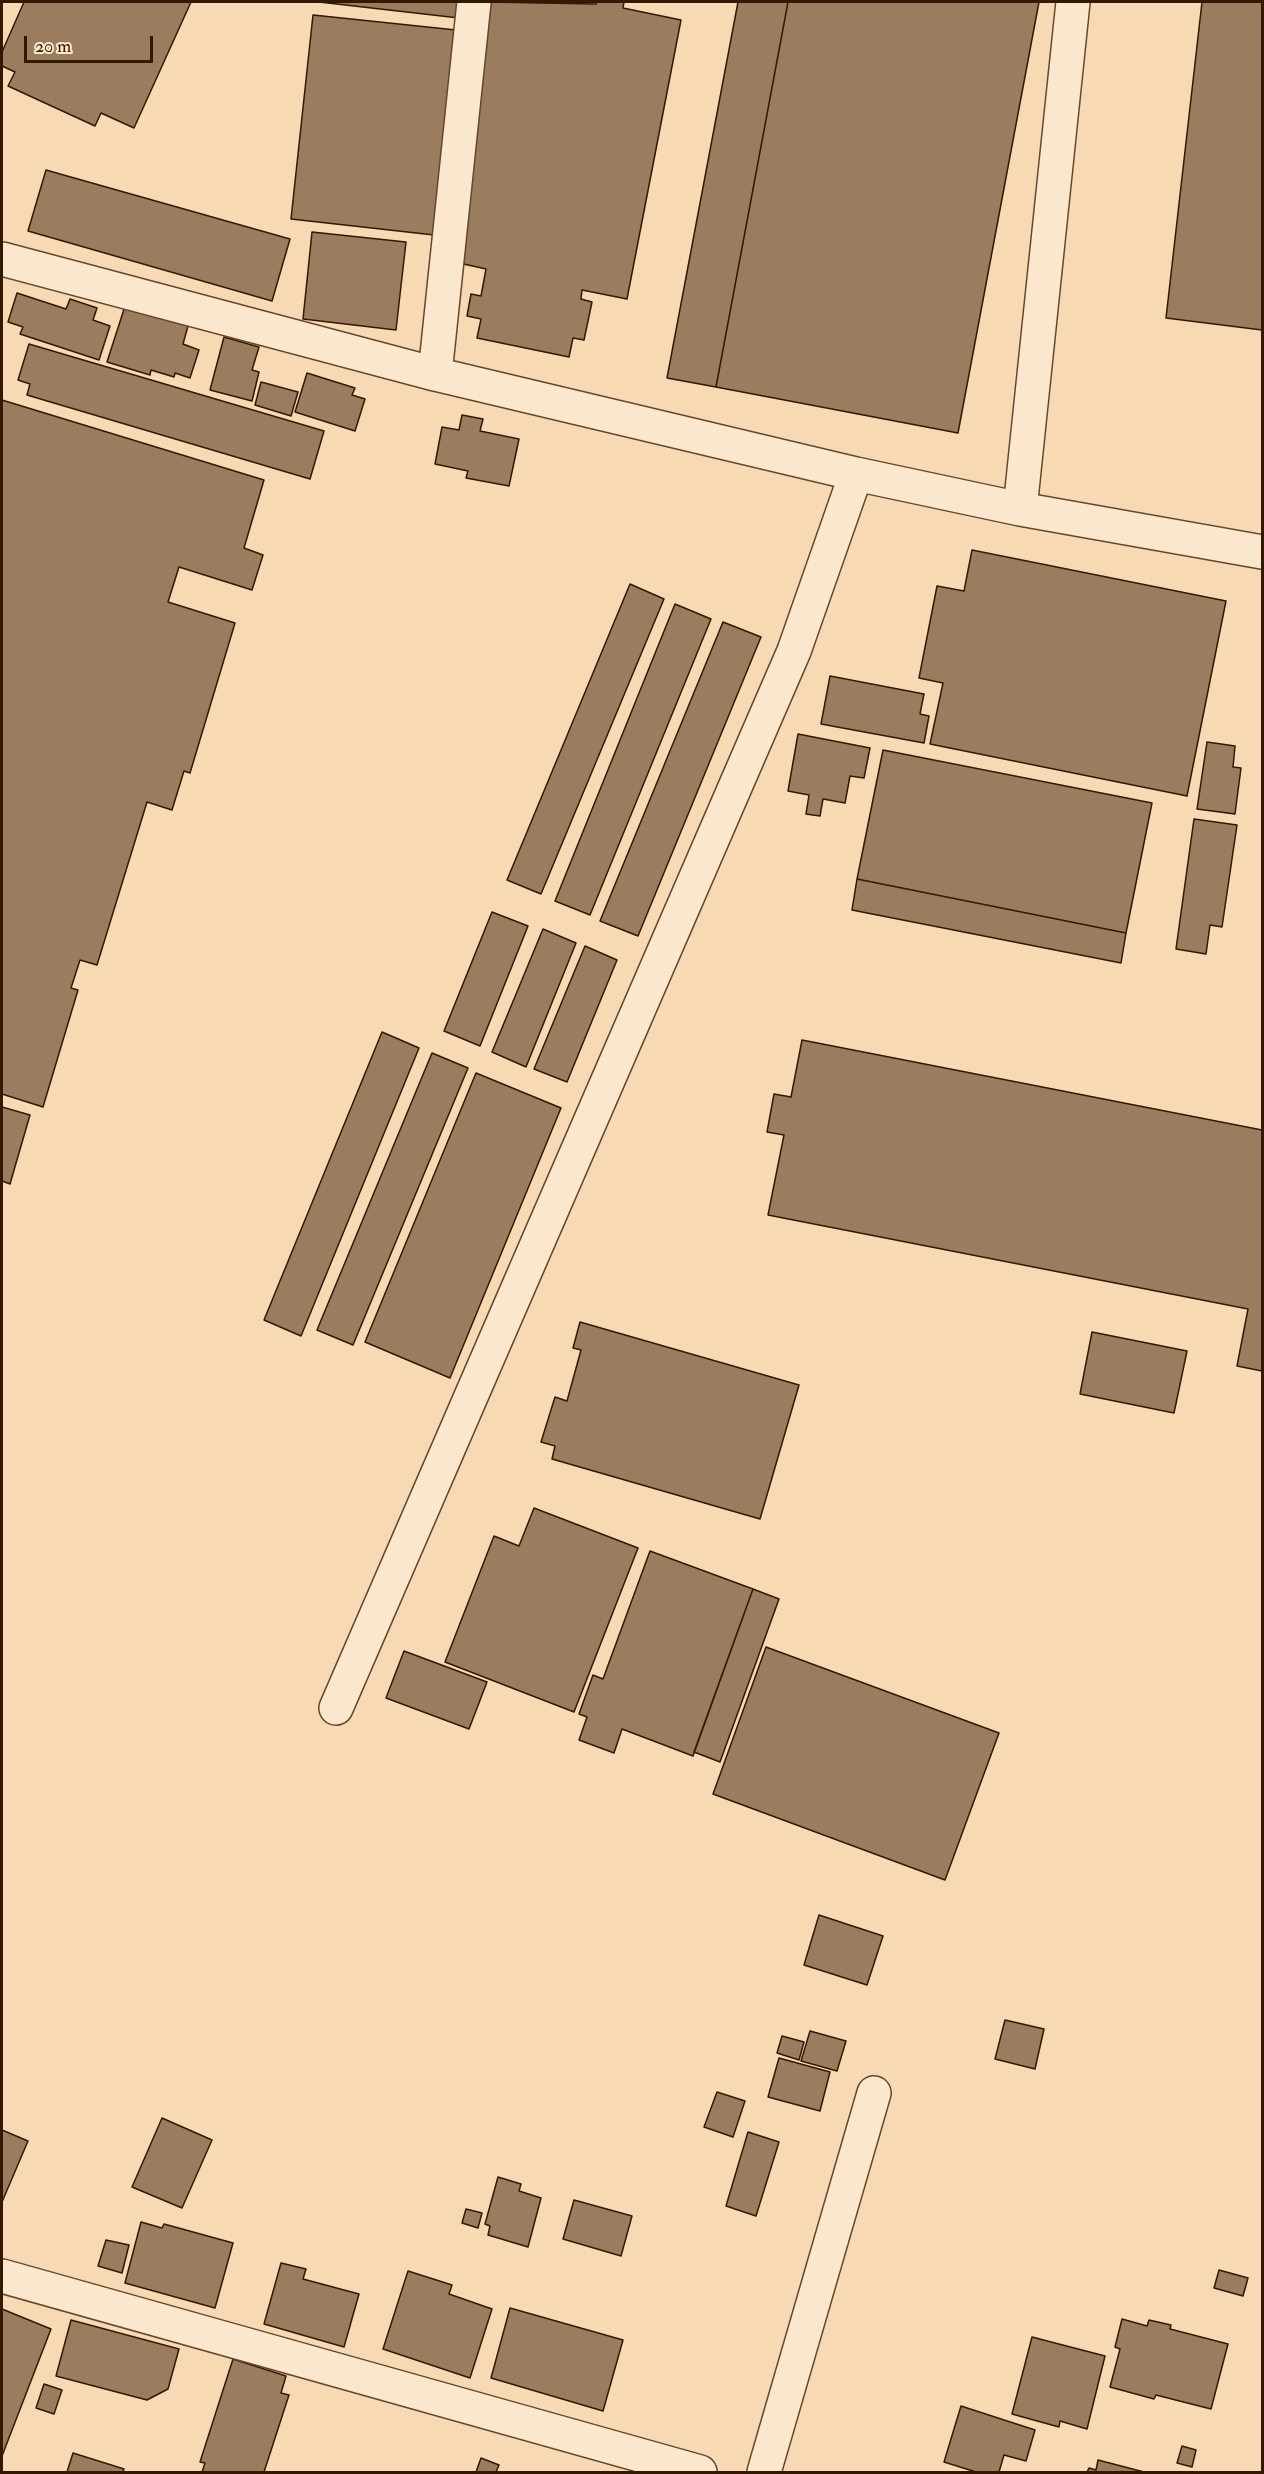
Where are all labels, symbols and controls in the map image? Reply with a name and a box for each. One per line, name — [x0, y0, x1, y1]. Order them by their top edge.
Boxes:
scale bar — [27, 24, 156, 62]
text: 20 m — [35, 35, 71, 58]

